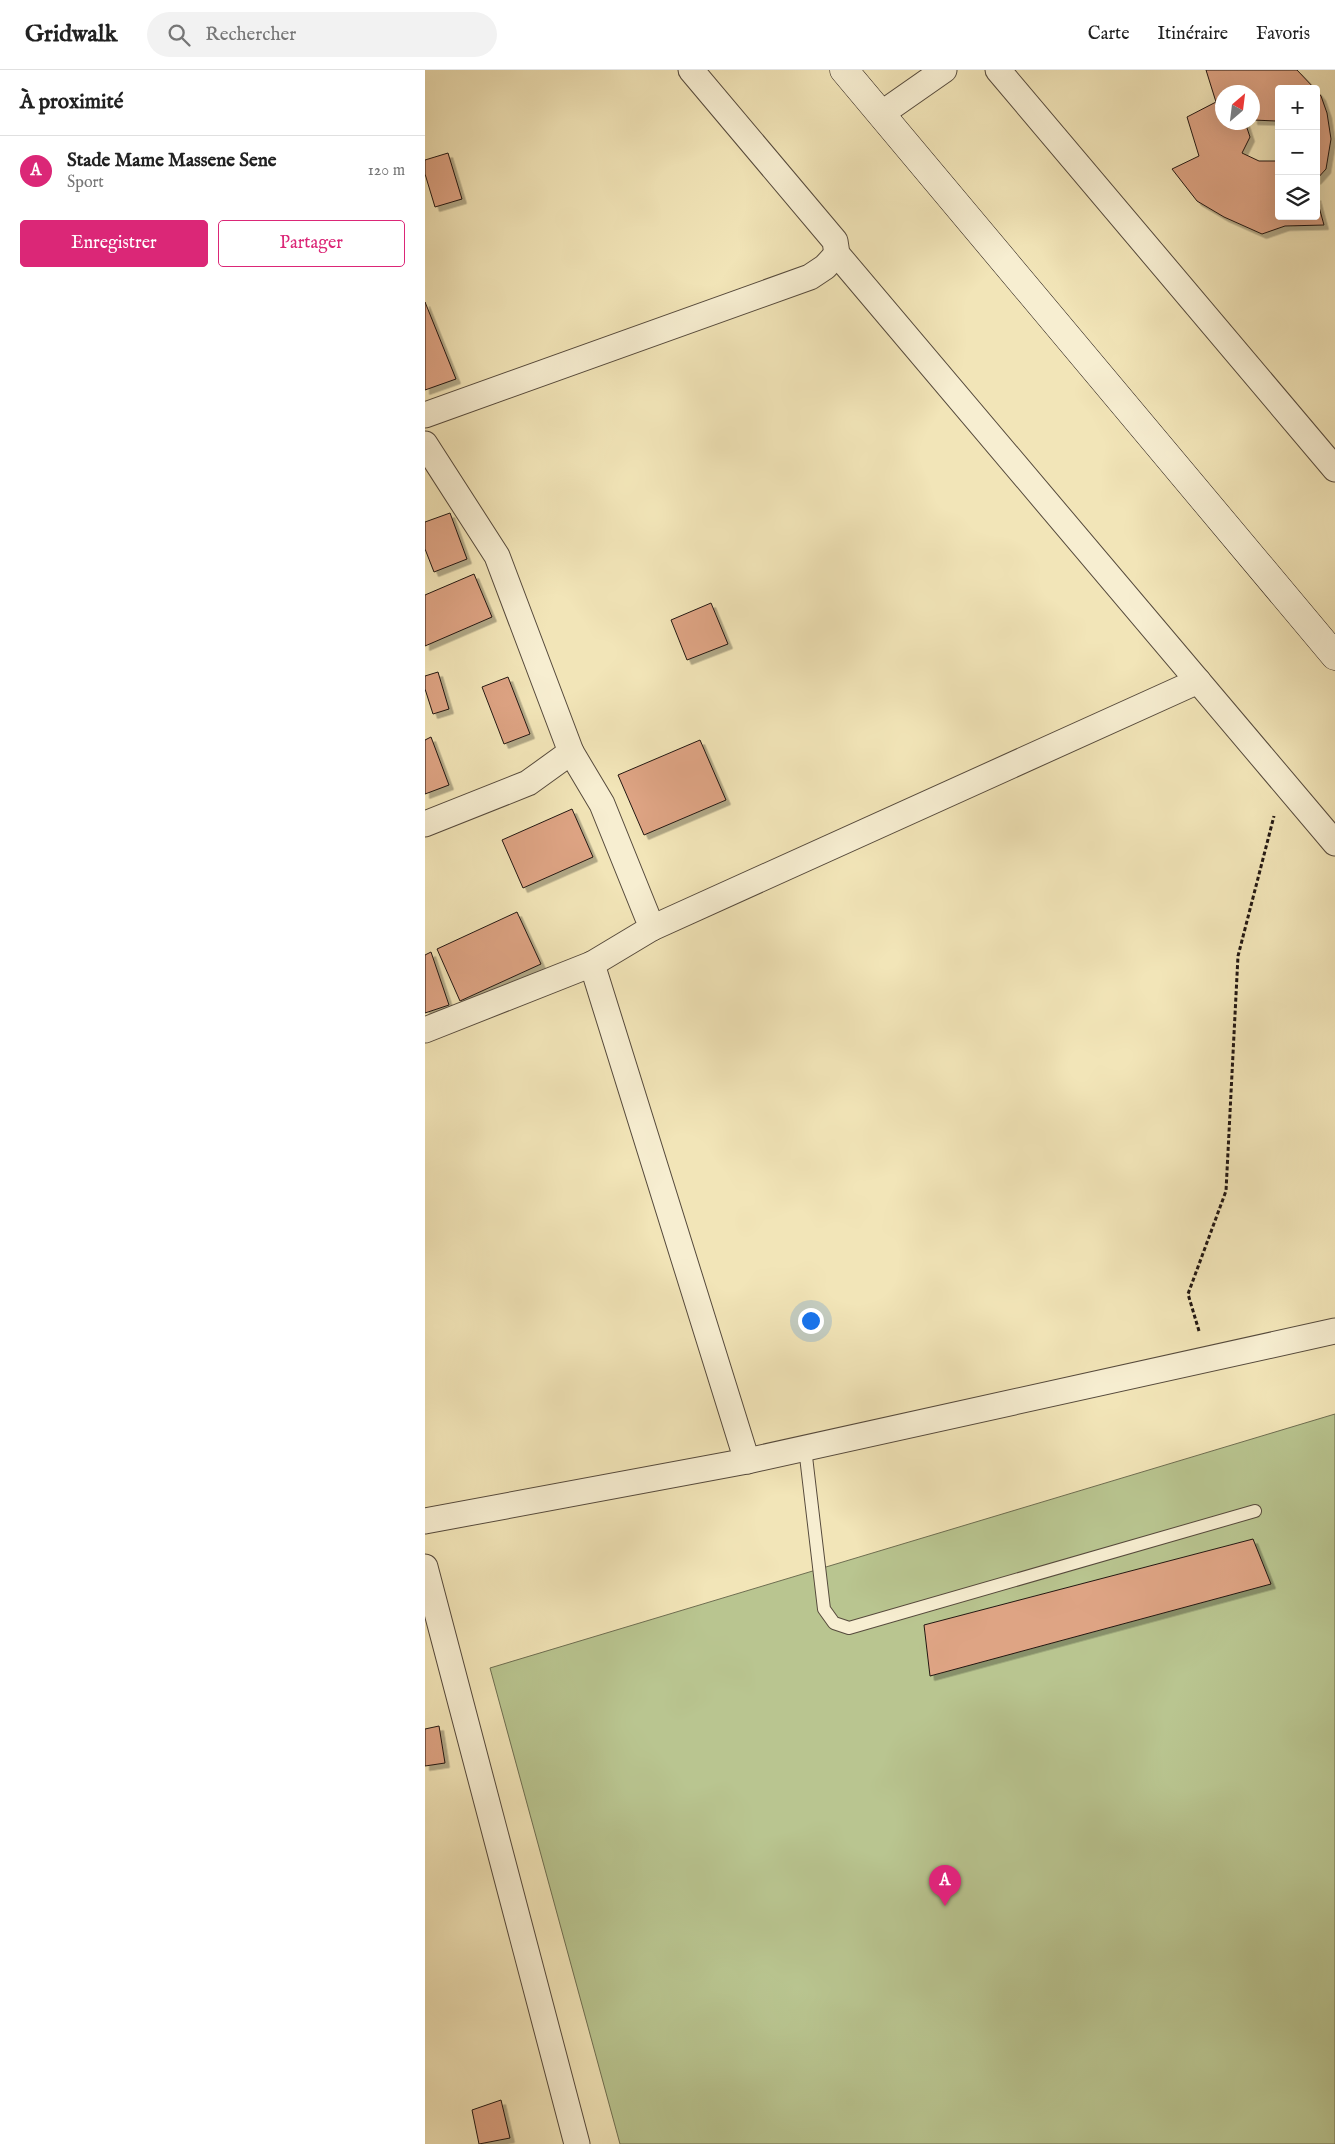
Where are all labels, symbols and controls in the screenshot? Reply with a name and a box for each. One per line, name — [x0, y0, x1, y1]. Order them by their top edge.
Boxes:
search box — [147, 12, 497, 57]
text: Gridwalk — [25, 19, 117, 50]
icon: search — [165, 21, 193, 49]
text: Rechercher — [205, 23, 296, 47]
text: Carte — [1088, 23, 1130, 46]
text: Itinéraire — [1158, 23, 1228, 46]
text: Favoris — [1256, 23, 1310, 46]
north arrow — [1215, 85, 1260, 130]
map controls — [1275, 85, 1320, 220]
button: + — [1275, 85, 1320, 130]
text: À proximité — [20, 89, 123, 116]
button: − — [1275, 130, 1320, 175]
text: Stade Mame Massene Sene — [67, 149, 276, 173]
text: A — [31, 161, 41, 181]
text: 120 m — [368, 161, 405, 181]
text: Sport — [67, 173, 104, 193]
button: layers — [1275, 175, 1320, 220]
button: Enregistrer — [20, 220, 208, 267]
button: Partager — [218, 220, 405, 267]
your location — [798, 1308, 824, 1334]
pin: A — [929, 1865, 961, 1906]

